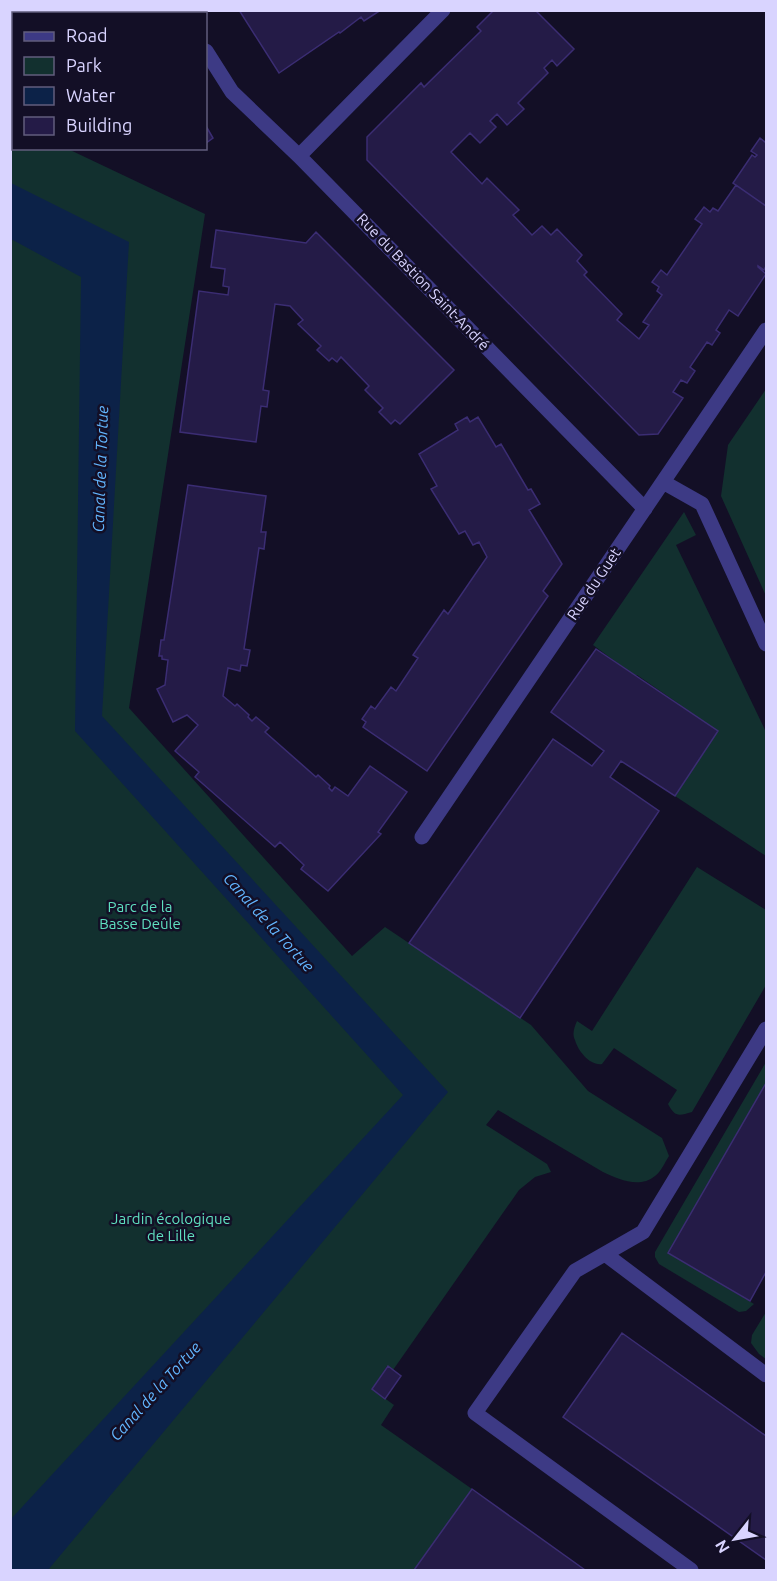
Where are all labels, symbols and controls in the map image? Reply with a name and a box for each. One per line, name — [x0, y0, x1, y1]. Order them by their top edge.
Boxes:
legend — [12, 12, 207, 150]
text: Road — [66, 25, 108, 45]
text: Park — [66, 55, 102, 75]
text: Water — [66, 85, 116, 105]
text: Building — [66, 115, 132, 135]
street label: Rue du Bastion Saint-André — [354, 210, 493, 353]
water label: Canal de la Tortue — [89, 405, 111, 533]
street label: Rue du Guet — [563, 544, 624, 623]
water label: Canal de la Tortue — [220, 869, 318, 975]
park label: Parc de la Basse Deûle — [99, 898, 181, 932]
park label: Jardin écologique de Lille — [111, 1210, 231, 1244]
water label: Canal de la Tortue — [106, 1338, 204, 1444]
north arrow — [705, 1509, 765, 1569]
text: N — [711, 1537, 733, 1556]

